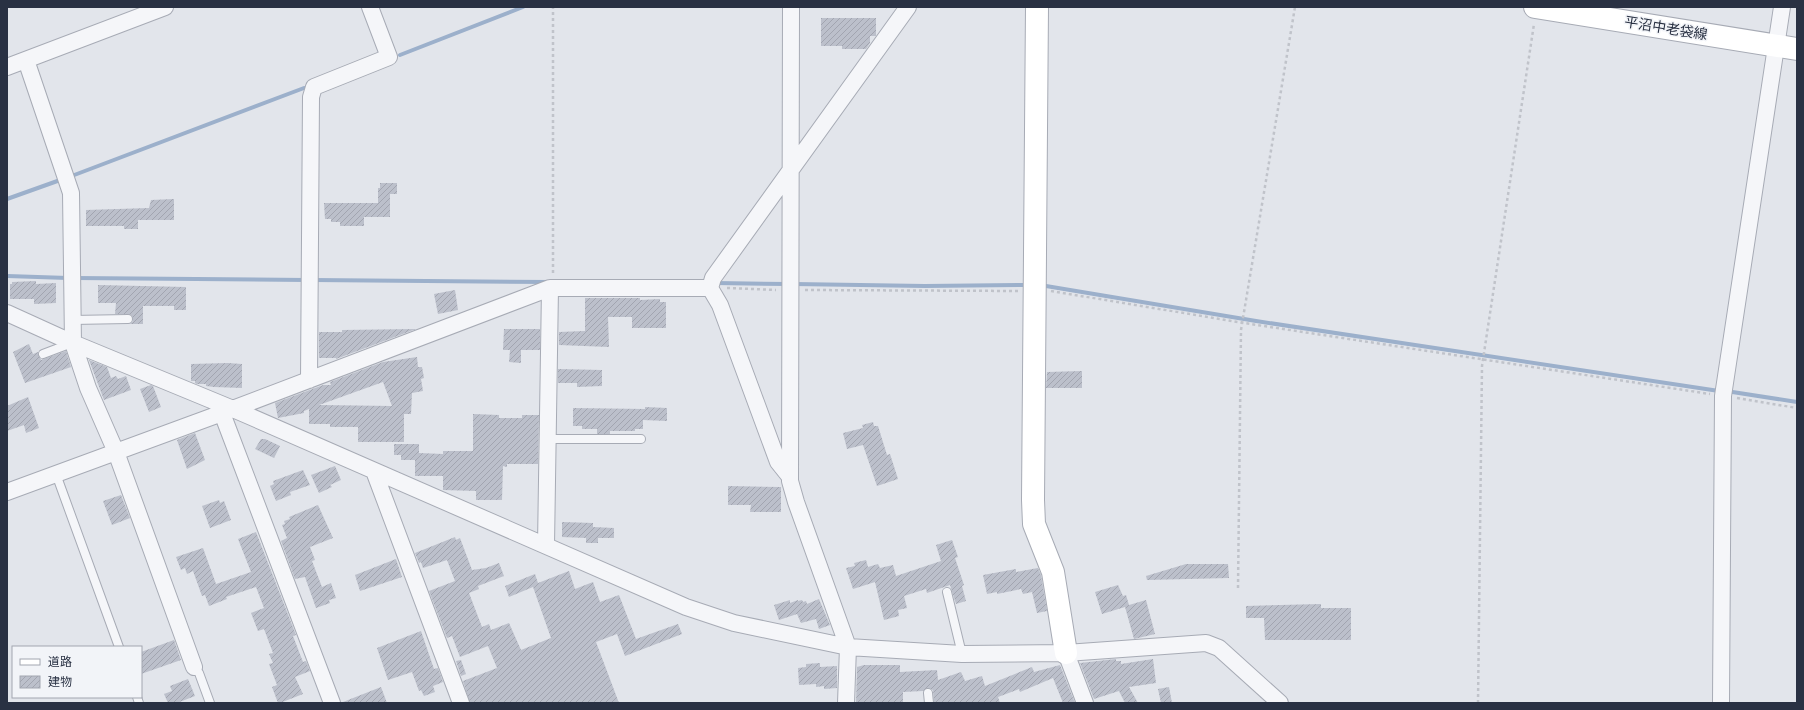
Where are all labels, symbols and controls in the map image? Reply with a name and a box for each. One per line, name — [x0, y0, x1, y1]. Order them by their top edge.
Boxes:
street label: 平沼中老袋線 — [1623, 14, 1709, 42]
legend — [12, 646, 142, 698]
text: 道路 — [48, 655, 72, 669]
text: 建物 — [48, 675, 72, 689]

